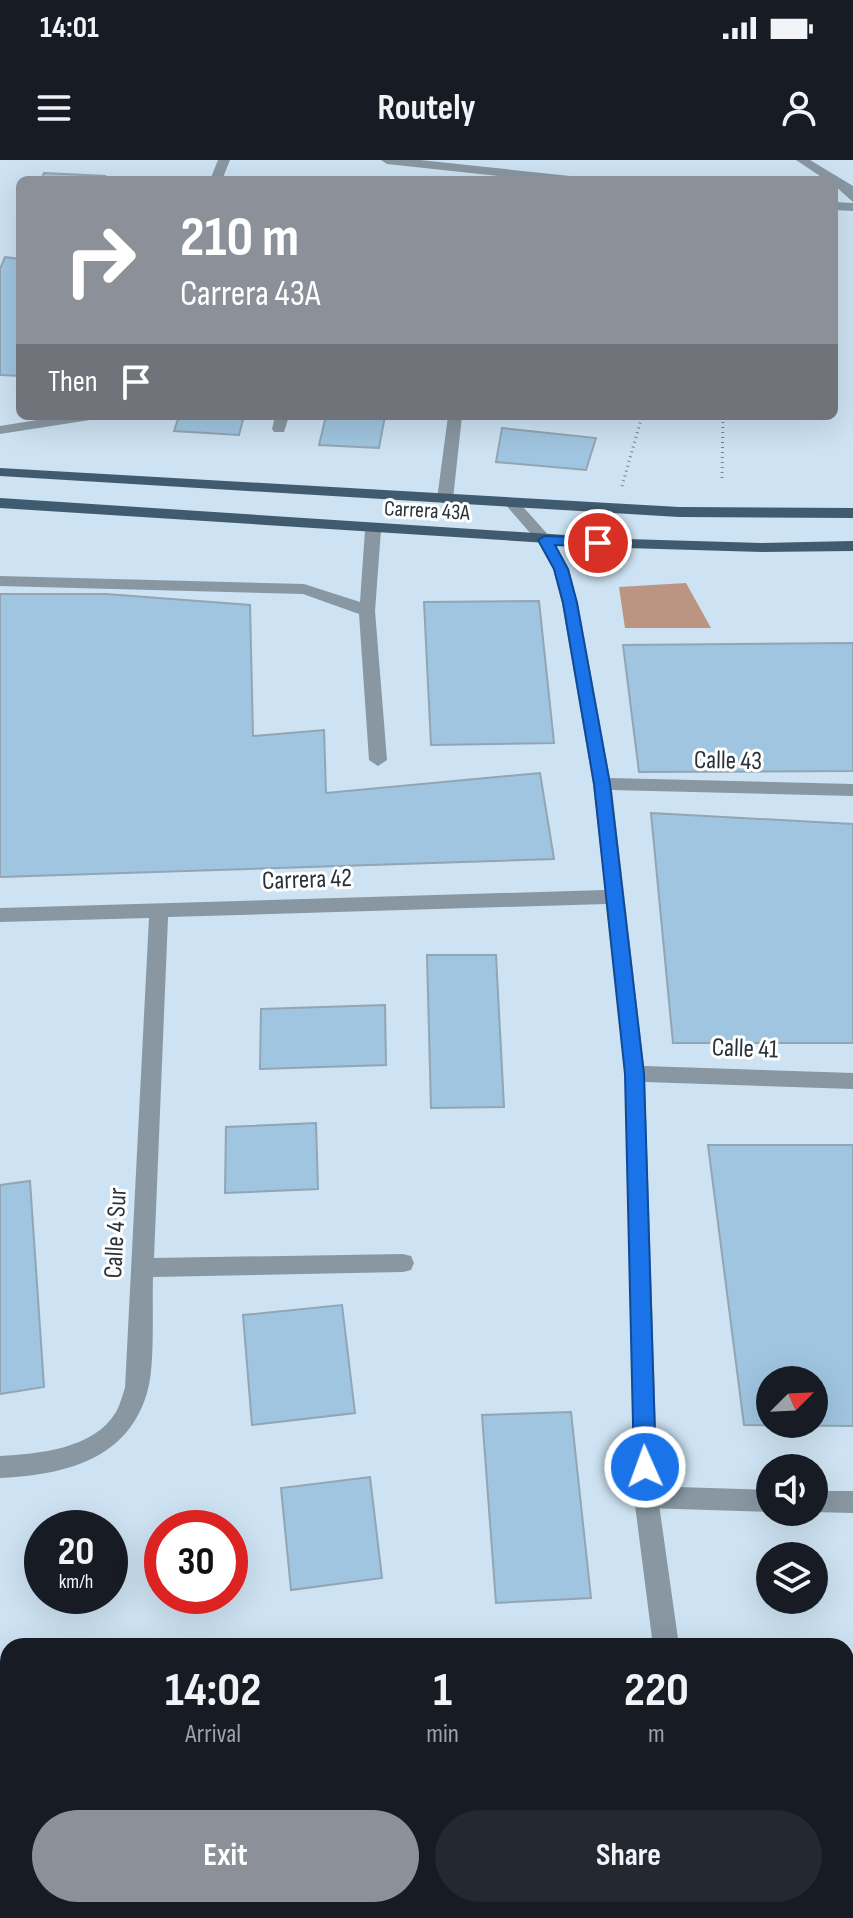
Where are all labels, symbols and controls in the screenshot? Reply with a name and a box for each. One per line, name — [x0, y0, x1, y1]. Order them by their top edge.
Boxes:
text: 14:01 — [40, 10, 99, 46]
icon: menu — [32, 86, 76, 130]
icon: person — [777, 86, 821, 130]
text: Routely — [377, 87, 476, 130]
text: 210 m — [180, 205, 299, 272]
icon: right — [48, 208, 152, 312]
text: Carrera 43A — [180, 273, 320, 316]
icon: arrive — [114, 360, 158, 404]
text: Then — [48, 364, 98, 400]
street label: Carrera 43A — [383, 495, 471, 527]
pin — [564, 509, 632, 577]
icon: arrive — [576, 521, 620, 565]
street label: Calle 43 — [694, 745, 762, 777]
street label: Carrera 42 — [261, 863, 353, 897]
street label: Calle 41 — [711, 1032, 779, 1066]
street label: Calle 4 Sur — [98, 1186, 134, 1279]
north arrow — [756, 1366, 828, 1438]
map controls — [756, 1366, 828, 1614]
position arrow — [603, 1425, 687, 1509]
button: sound — [756, 1454, 828, 1526]
speed limit sign: 30 — [144, 1510, 248, 1614]
text: 20 — [58, 1528, 94, 1576]
button: layers — [756, 1542, 828, 1614]
text: km/h — [59, 1570, 93, 1594]
text: 14:02 — [165, 1662, 261, 1719]
text: 1 — [433, 1662, 452, 1719]
text: 220 — [624, 1662, 689, 1719]
text: Arrival — [185, 1719, 241, 1750]
text: min — [426, 1719, 459, 1750]
text: m — [648, 1719, 665, 1750]
button: Exit — [32, 1810, 419, 1902]
button: Share — [435, 1810, 822, 1902]

